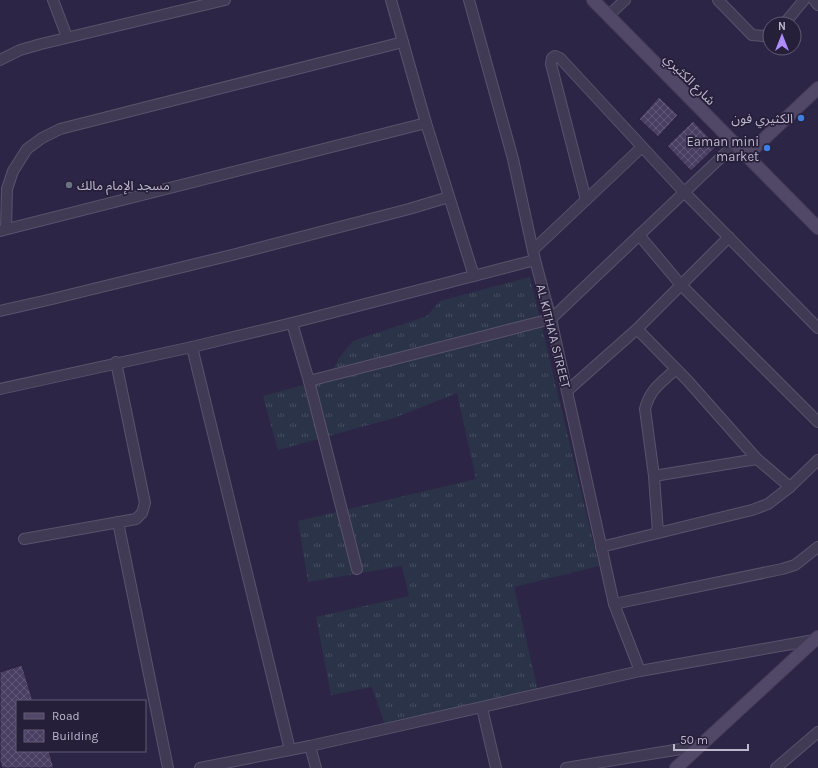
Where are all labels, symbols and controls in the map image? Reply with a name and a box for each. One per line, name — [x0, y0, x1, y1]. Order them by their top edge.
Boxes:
north arrow — [762, 16, 802, 56]
text: N — [778, 20, 786, 33]
street label: شارع الكثيري — [659, 51, 718, 110]
place label: الكثيري فون — [731, 111, 793, 129]
marker: الكثيري فون — [796, 113, 806, 123]
place label: Eaman mini market — [687, 134, 759, 164]
marker: Eaman mini market — [762, 143, 772, 153]
place label: مسجد الإمام مالك — [77, 178, 170, 195]
marker: مسجد الإمام مالك — [64, 180, 74, 190]
street label: AL KITHA'A STREET — [533, 283, 574, 390]
legend — [16, 700, 146, 752]
text: Road — [52, 709, 80, 723]
scale bar — [674, 726, 748, 752]
text: Building — [52, 729, 99, 743]
text: 50 m — [680, 733, 708, 747]

